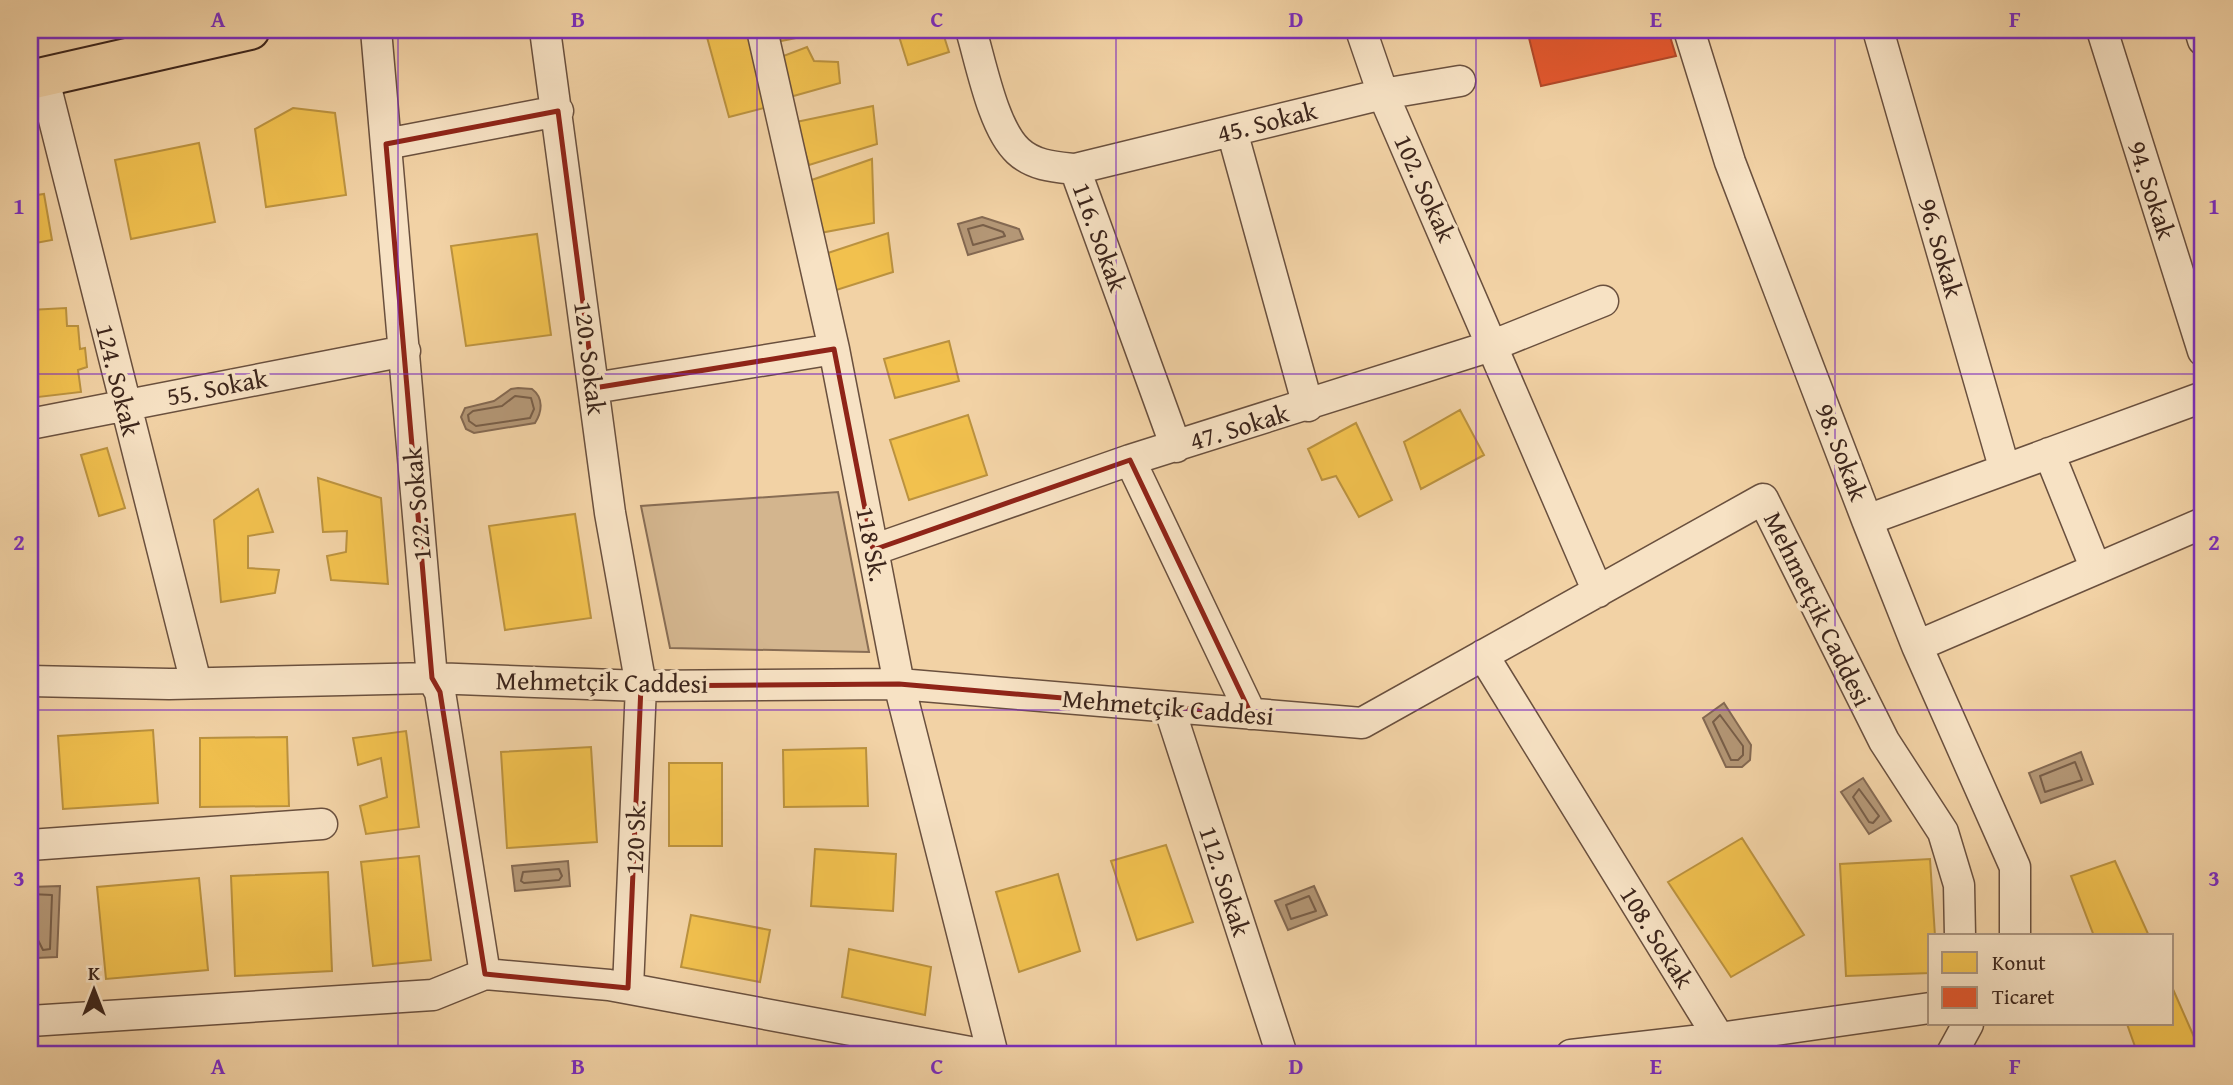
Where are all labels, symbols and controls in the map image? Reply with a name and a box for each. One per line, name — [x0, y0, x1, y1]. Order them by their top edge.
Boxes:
text: A — [211, 2, 226, 35]
text: B — [571, 2, 585, 35]
text: C — [930, 2, 944, 35]
text: D — [1289, 2, 1304, 35]
text: E — [1650, 2, 1662, 35]
text: F — [2009, 2, 2021, 35]
street label: 45. Sokak — [1213, 90, 1322, 153]
street label: 102. Sokak — [1384, 128, 1467, 249]
street label: 94. Sokak — [2118, 135, 2187, 245]
street label: 116. Sokak — [1063, 176, 1139, 298]
text: 1 — [13, 189, 25, 222]
text: 1 — [2208, 189, 2220, 222]
street label: 96. Sokak — [1909, 194, 1974, 303]
street label: 120. Sokak — [564, 299, 617, 418]
street label: 124. Sokak — [86, 320, 151, 441]
street label: 55. Sokak — [163, 358, 271, 415]
street label: 47. Sokak — [1185, 393, 1294, 460]
street label: 98. Sokak — [1806, 397, 1879, 507]
street label: 122. Sokak — [392, 445, 441, 563]
street label: 118 Sk. — [846, 503, 899, 585]
street label: Mehmetçik Caddesi — [1754, 505, 1883, 713]
text: 2 — [13, 525, 25, 558]
text: 2 — [2208, 525, 2220, 558]
street label: Mehmetçik Caddesi — [495, 660, 709, 703]
street label: Mehmetçik Caddesi — [1061, 678, 1276, 735]
street label: 120 Sk. — [614, 799, 655, 875]
street label: 112. Sokak — [1189, 820, 1262, 942]
text: 3 — [13, 861, 25, 894]
text: 3 — [2208, 861, 2220, 894]
street label: 108. Sokak — [1611, 878, 1705, 996]
legend — [1928, 934, 2174, 1026]
text: Konut — [1992, 947, 2046, 978]
north arrow — [60, 956, 130, 1026]
text: K — [88, 959, 100, 987]
text: Ticaret — [1992, 981, 2055, 1012]
text: A — [211, 1049, 226, 1082]
text: B — [571, 1049, 585, 1082]
text: C — [930, 1049, 944, 1082]
text: D — [1289, 1049, 1304, 1082]
text: E — [1650, 1049, 1662, 1082]
text: F — [2009, 1049, 2021, 1082]

